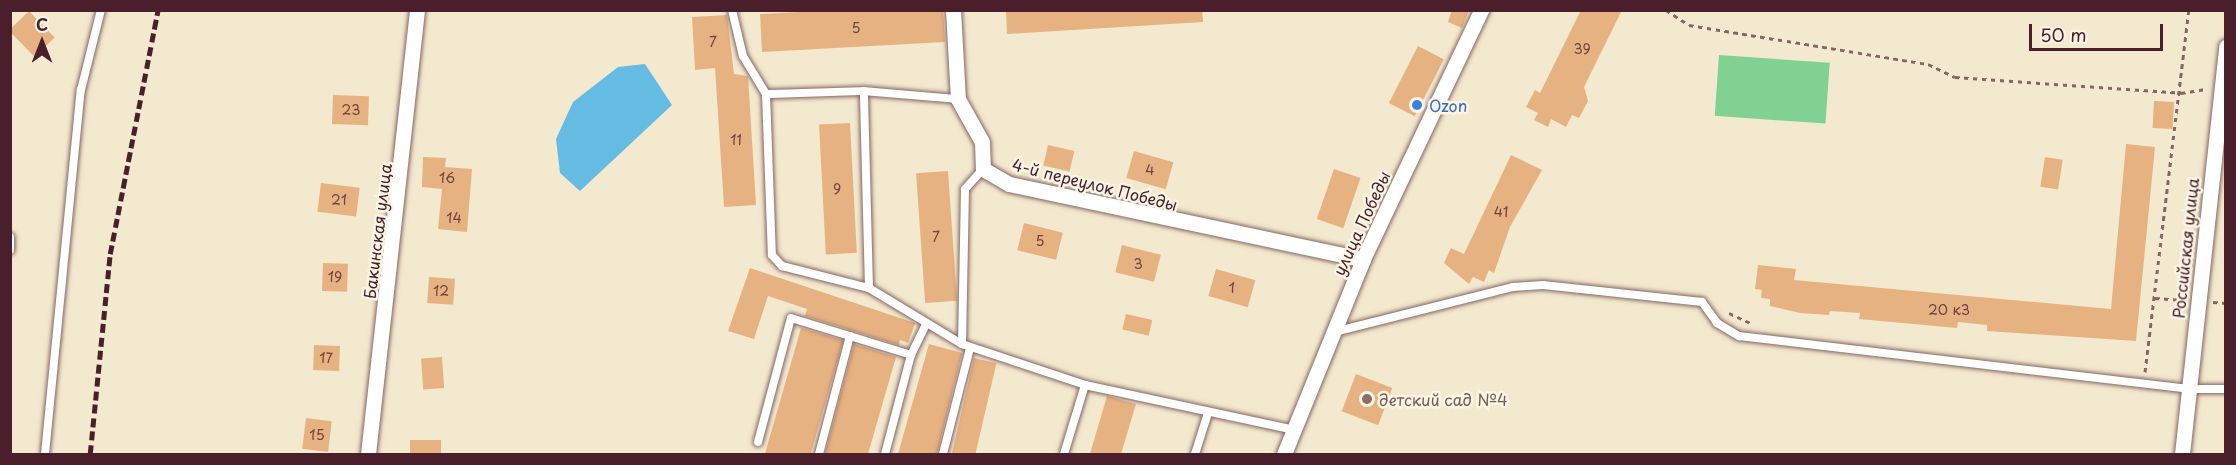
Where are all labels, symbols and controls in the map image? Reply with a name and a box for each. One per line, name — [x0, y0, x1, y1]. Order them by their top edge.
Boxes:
north arrow — [12, 12, 72, 72]
text: С — [36, 12, 48, 36]
scale bar — [2032, 12, 2166, 50]
house number: 5 — [851, 20, 861, 36]
text: 50 m — [2040, 21, 2087, 48]
house number: 7 — [709, 34, 717, 50]
house number: 39 — [1573, 41, 1591, 57]
place label: Ozon — [1429, 95, 1467, 115]
marker: Ozon — [1410, 98, 1424, 112]
house number: 23 — [342, 102, 360, 118]
house number: 11 — [730, 132, 742, 148]
street label: 4-й переулок Победы — [1010, 154, 1180, 214]
street label: Бакинская улица — [359, 162, 395, 300]
house number: 4 — [1145, 162, 1155, 178]
street label: улица Победы — [1328, 167, 1394, 279]
house number: 16 — [439, 170, 455, 186]
street label: Российская улица — [2168, 176, 2202, 320]
house number: 9 — [833, 181, 841, 197]
house number: 21 — [331, 192, 347, 208]
house number: 41 — [1494, 204, 1508, 220]
house number: 14 — [446, 210, 462, 226]
house number: 7 — [932, 229, 940, 245]
house number: 5 — [1035, 233, 1045, 249]
house number: 3 — [1133, 256, 1143, 272]
house number: 19 — [328, 269, 342, 285]
house number: 1 — [1229, 280, 1235, 296]
house number: 12 — [433, 283, 449, 299]
house number: 20 к3 — [1928, 302, 1970, 318]
house number: 17 — [319, 350, 333, 366]
place label: детский сад №4 — [1379, 389, 1509, 409]
marker: детский сад №4 — [1360, 392, 1374, 406]
house number: 15 — [309, 427, 325, 443]

